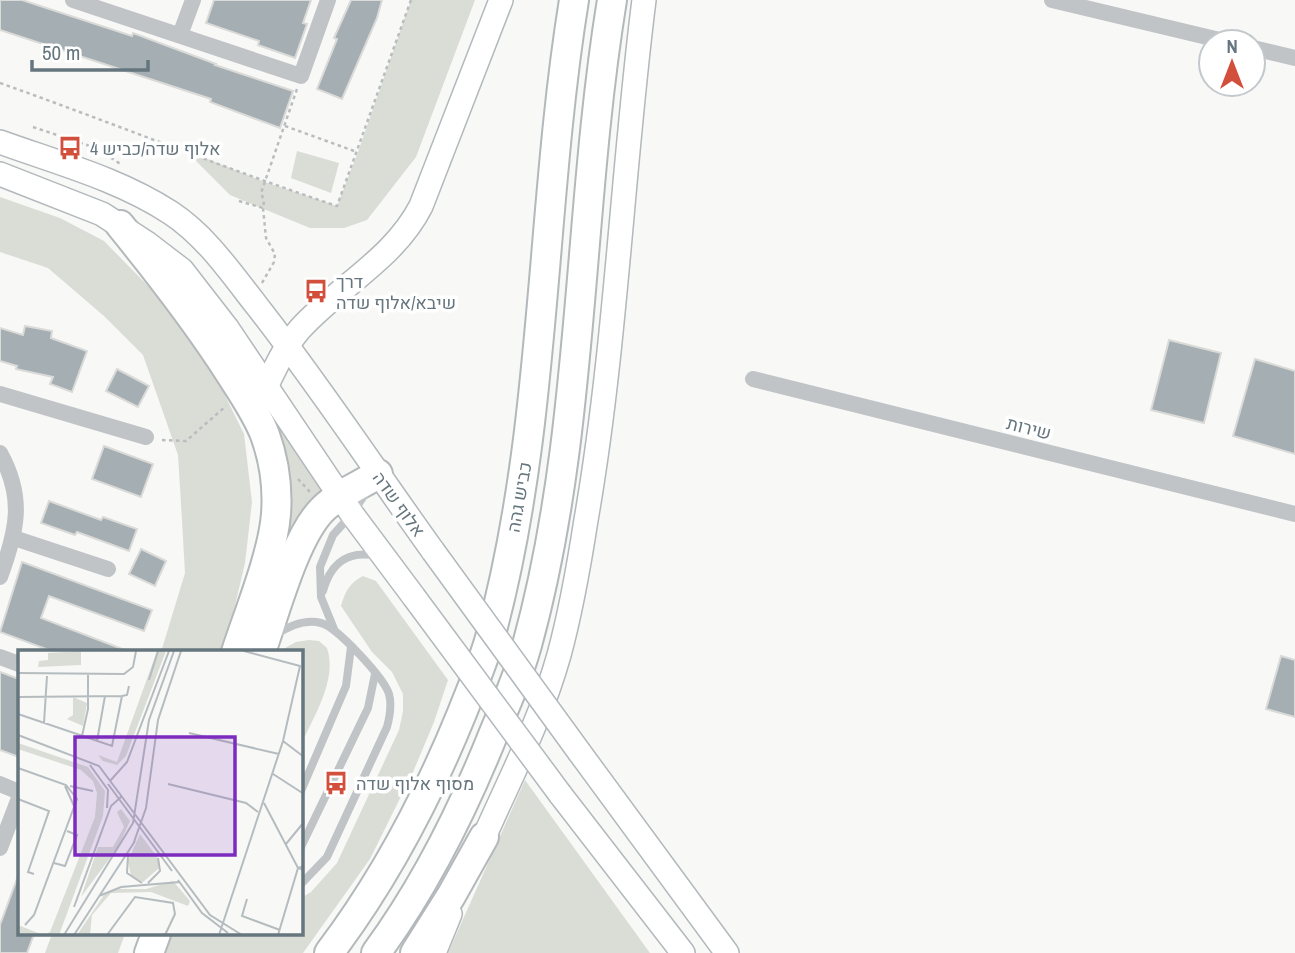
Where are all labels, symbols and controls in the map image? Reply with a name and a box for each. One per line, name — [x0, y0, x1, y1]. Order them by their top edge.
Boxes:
scale bar — [32, 28, 147, 72]
north arrow — [1197, 28, 1267, 98]
text: N — [1226, 33, 1238, 59]
text: 50 m — [42, 38, 80, 67]
bus stop icon: אלוף שדה/כביש 4 — [56, 134, 84, 162]
place label: אלוף שדה/כביש 4 — [90, 136, 220, 161]
place label: דרך שיבא/אלוף שדה — [336, 269, 456, 315]
bus stop icon: דרך שיבא/אלוף שדה — [302, 277, 330, 305]
street label: שירות — [1004, 410, 1054, 446]
street label: כביש גהה — [501, 460, 537, 534]
street label: אלוף שדה — [367, 466, 431, 542]
inset map — [18, 650, 303, 936]
bus stop icon: מסוף אלוף שדה — [322, 769, 350, 797]
place label: מסוף אלוף שדה — [356, 771, 474, 796]

